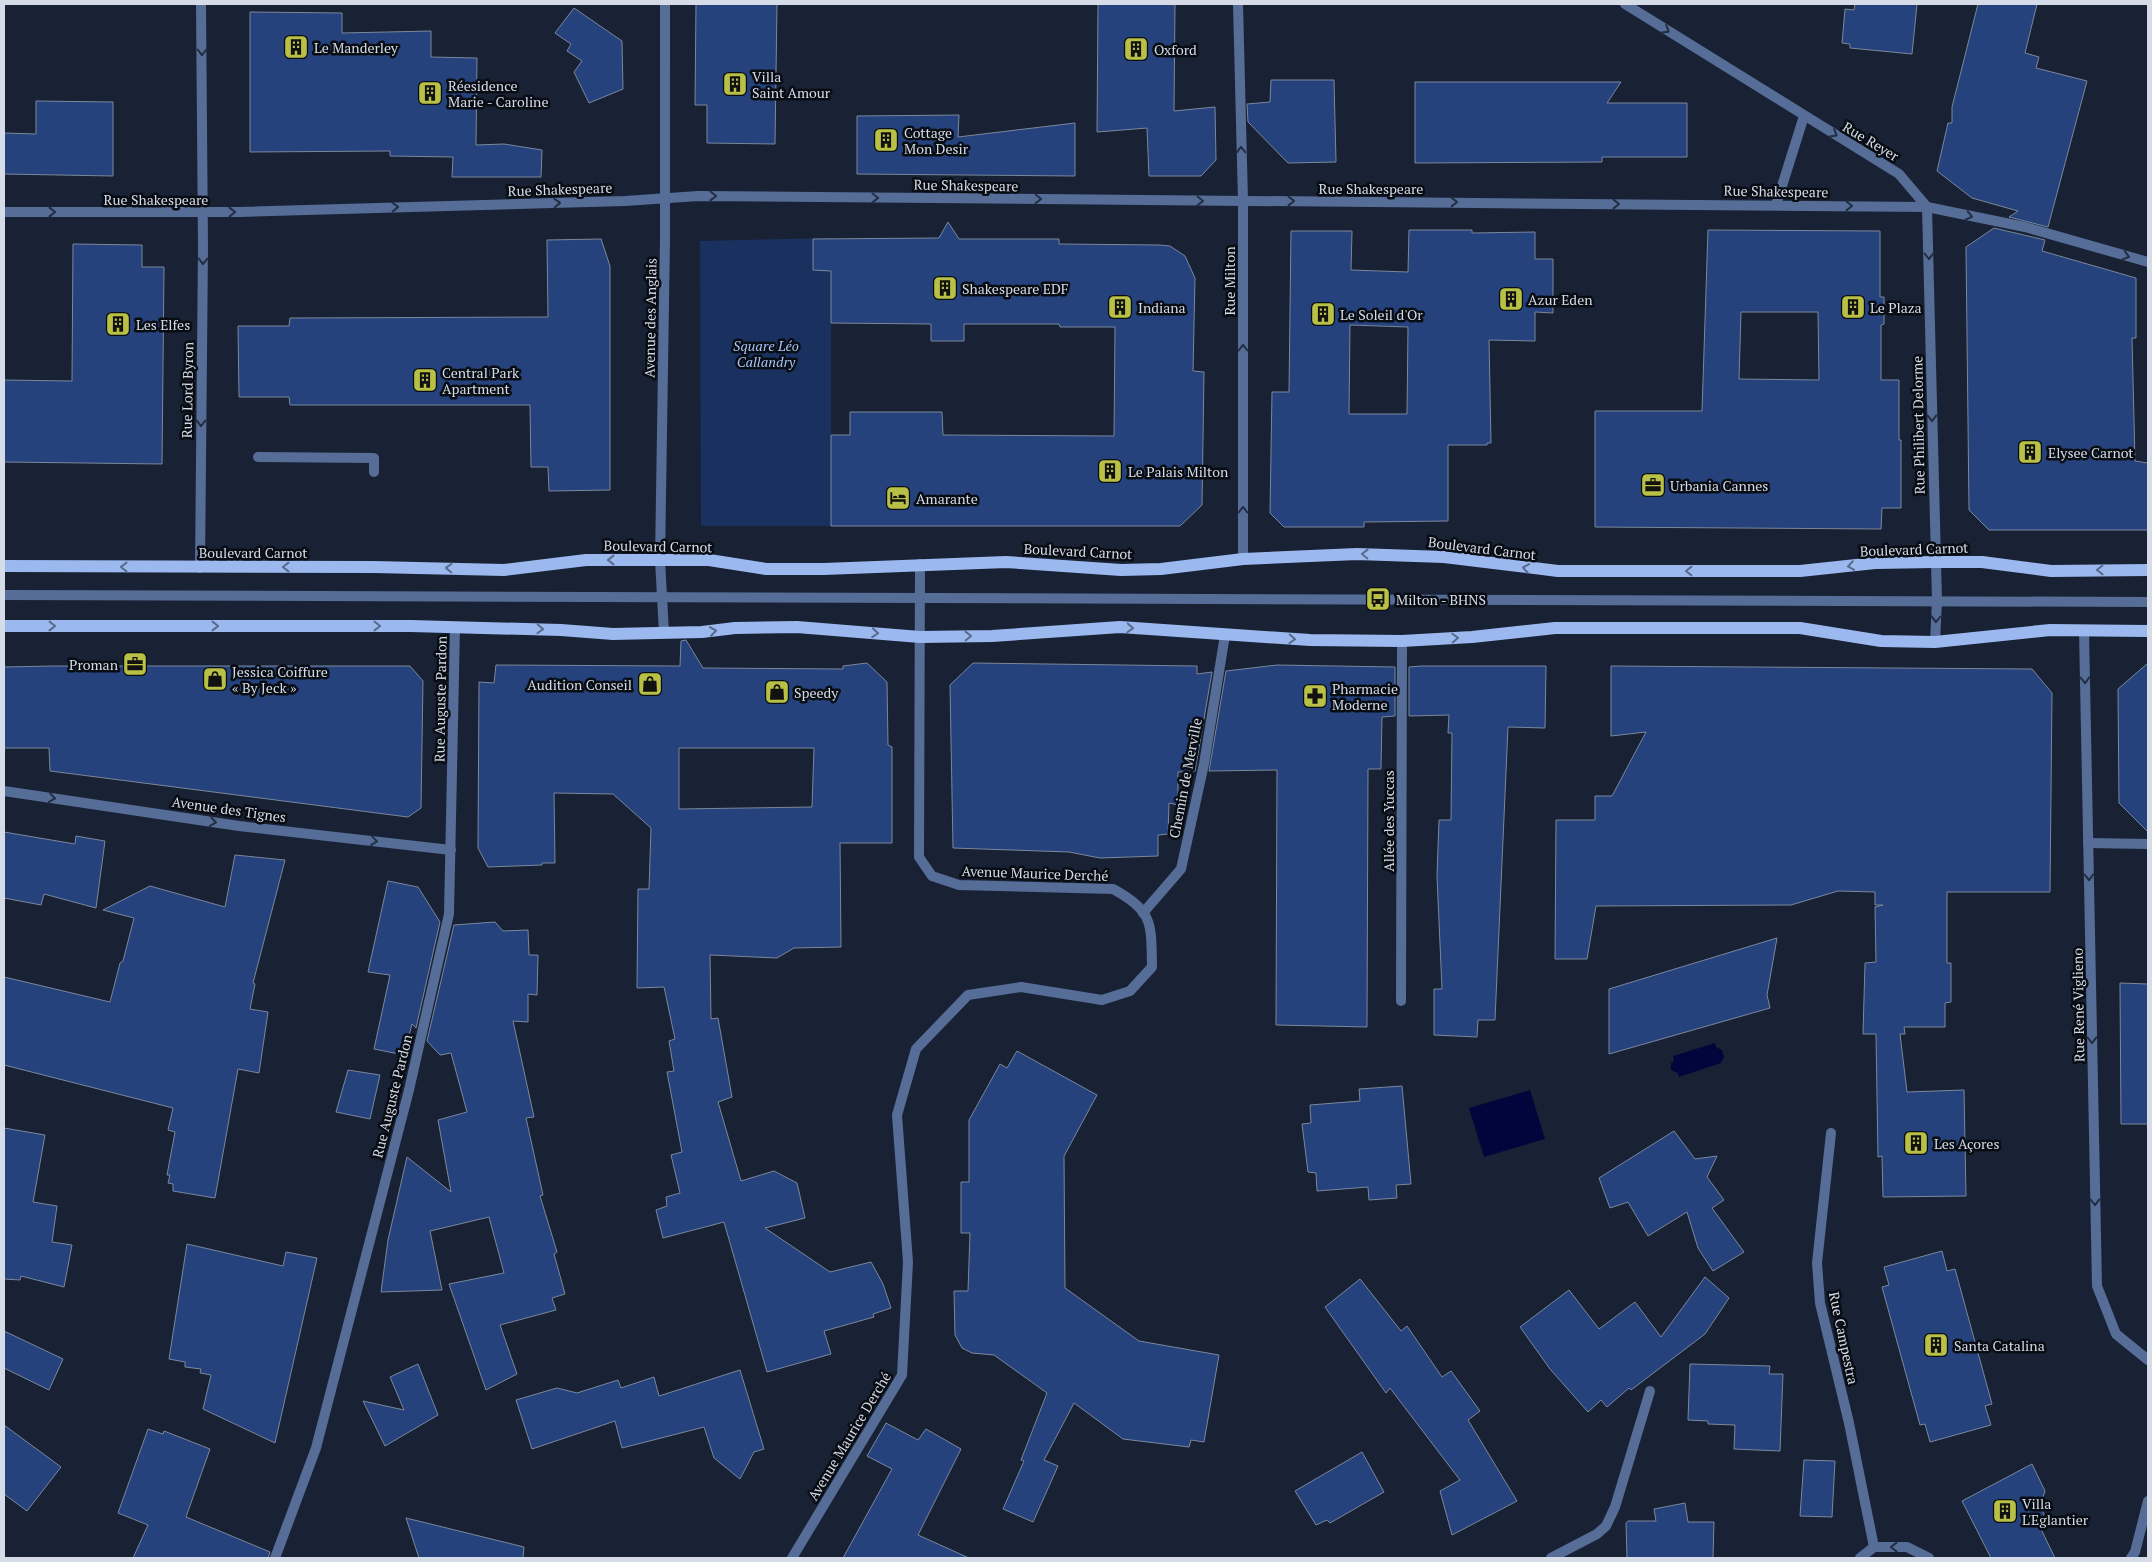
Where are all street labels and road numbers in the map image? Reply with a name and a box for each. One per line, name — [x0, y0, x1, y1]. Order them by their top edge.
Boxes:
street label: Rue Reyer — [1840, 117, 1903, 165]
street label: Rue Shakespeare — [913, 175, 1019, 195]
street label: Rue Shakespeare — [507, 178, 613, 200]
street label: Rue Shakespeare — [1319, 179, 1423, 198]
street label: Rue Shakespeare — [1723, 181, 1829, 201]
street label: Rue Shakespeare — [104, 190, 208, 209]
street label: Rue Milton — [1220, 246, 1239, 316]
street label: Avenue des Anglais — [639, 258, 661, 378]
street label: Rue Lord Byron — [177, 341, 197, 438]
street label: Rue Philibert Delorme — [1907, 356, 1929, 494]
street label: Boulevard Carnot — [1427, 532, 1538, 564]
street label: Boulevard Carnot — [604, 536, 713, 556]
street label: Boulevard Carnot — [1859, 538, 1969, 560]
street label: Boulevard Carnot — [1023, 539, 1134, 563]
street label: Boulevard Carnot — [199, 543, 308, 562]
street label: Rue Auguste Pardon — [429, 635, 451, 762]
street label: Chemin de Merville — [1164, 716, 1206, 840]
street label: Allée des Yuccas — [1379, 770, 1398, 872]
street label: Avenue des Tignes — [171, 792, 287, 826]
street label: Avenue Maurice Derché — [961, 861, 1109, 885]
street label: Rue René Viglieno — [2068, 948, 2088, 1062]
street label: Rue Auguste Pardon — [367, 1032, 417, 1160]
street label: Rue Campestra — [1825, 1290, 1863, 1386]
street label: Avenue Maurice Derché — [803, 1368, 895, 1504]

